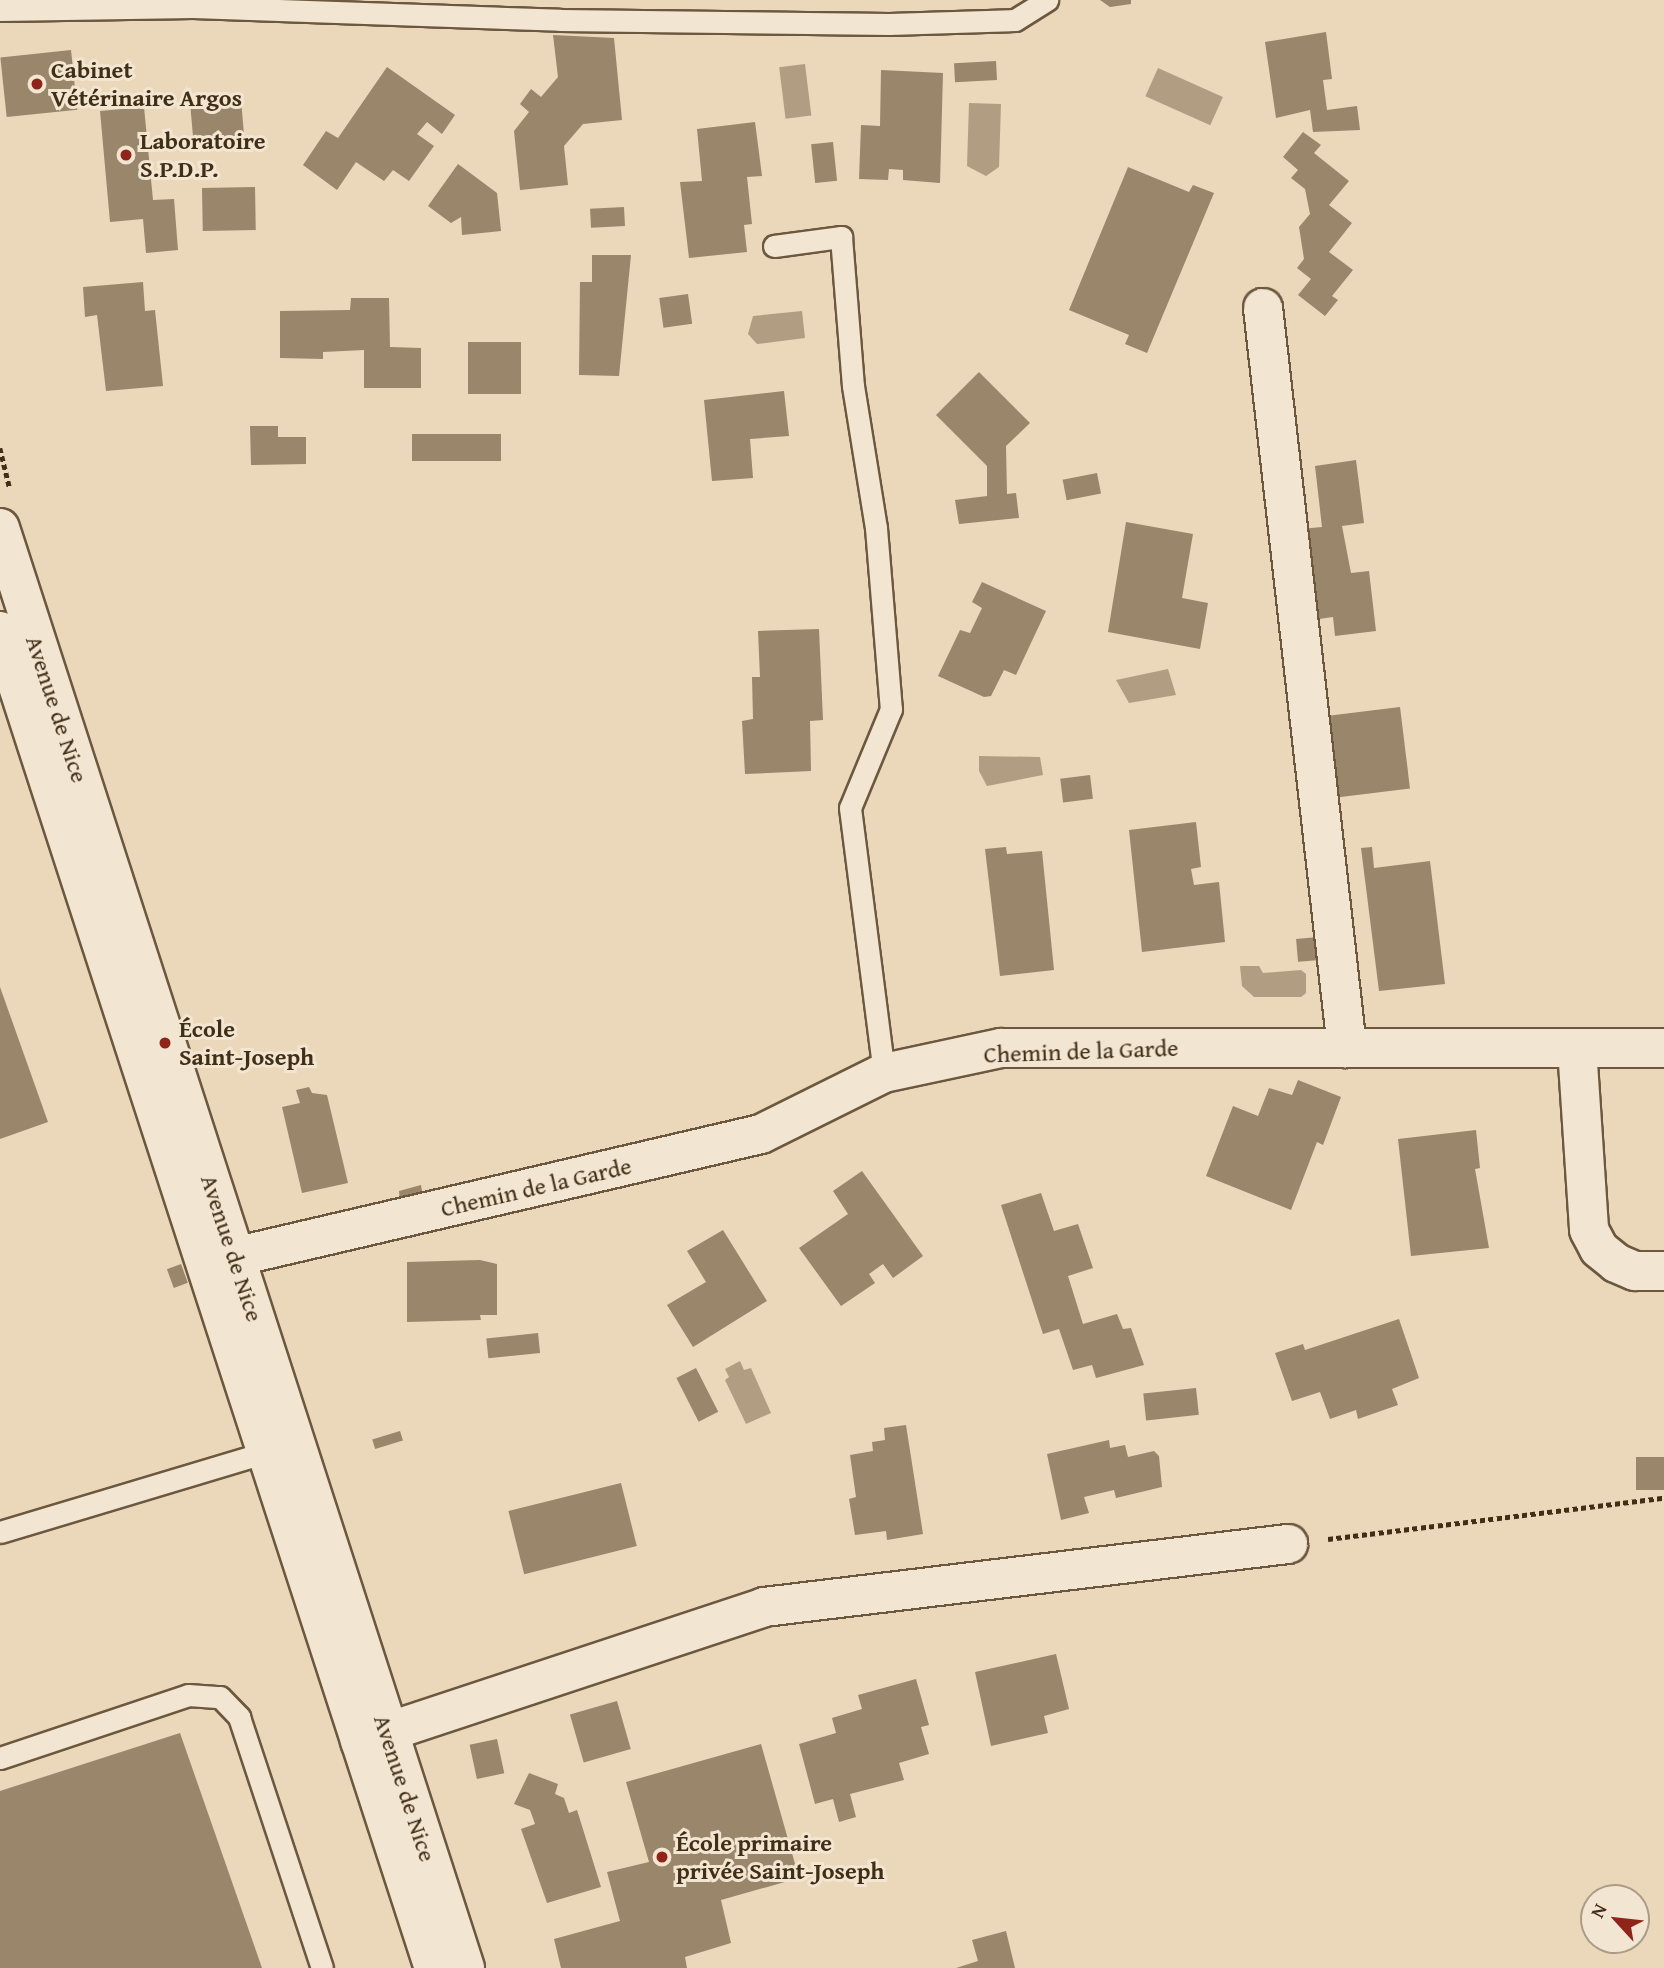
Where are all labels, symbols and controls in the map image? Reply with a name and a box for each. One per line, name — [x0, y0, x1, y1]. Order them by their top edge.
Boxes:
place label: Cabinet Vétérinaire Argos — [51, 56, 242, 112]
marker: Cabinet Vétérinaire Argos — [29, 76, 45, 92]
place label: Laboratoire S.P.D.P. — [140, 127, 266, 183]
marker: Laboratoire S.P.D.P. — [118, 147, 134, 163]
street label: Avenue de Nice — [20, 632, 94, 786]
place label: École Saint-Joseph — [179, 1015, 314, 1071]
street label: Chemin de la Garde — [983, 1033, 1179, 1069]
marker: École Saint-Joseph — [157, 1035, 173, 1051]
street label: Chemin de la Garde — [438, 1151, 634, 1223]
street label: Avenue de Nice — [195, 1171, 269, 1325]
street label: Avenue de Nice — [368, 1711, 442, 1865]
place label: École primaire privée Saint-Joseph — [676, 1829, 885, 1885]
marker: École primaire privée Saint-Joseph — [654, 1849, 670, 1865]
north arrow — [1580, 1884, 1650, 1954]
text: N — [1583, 1898, 1613, 1922]

